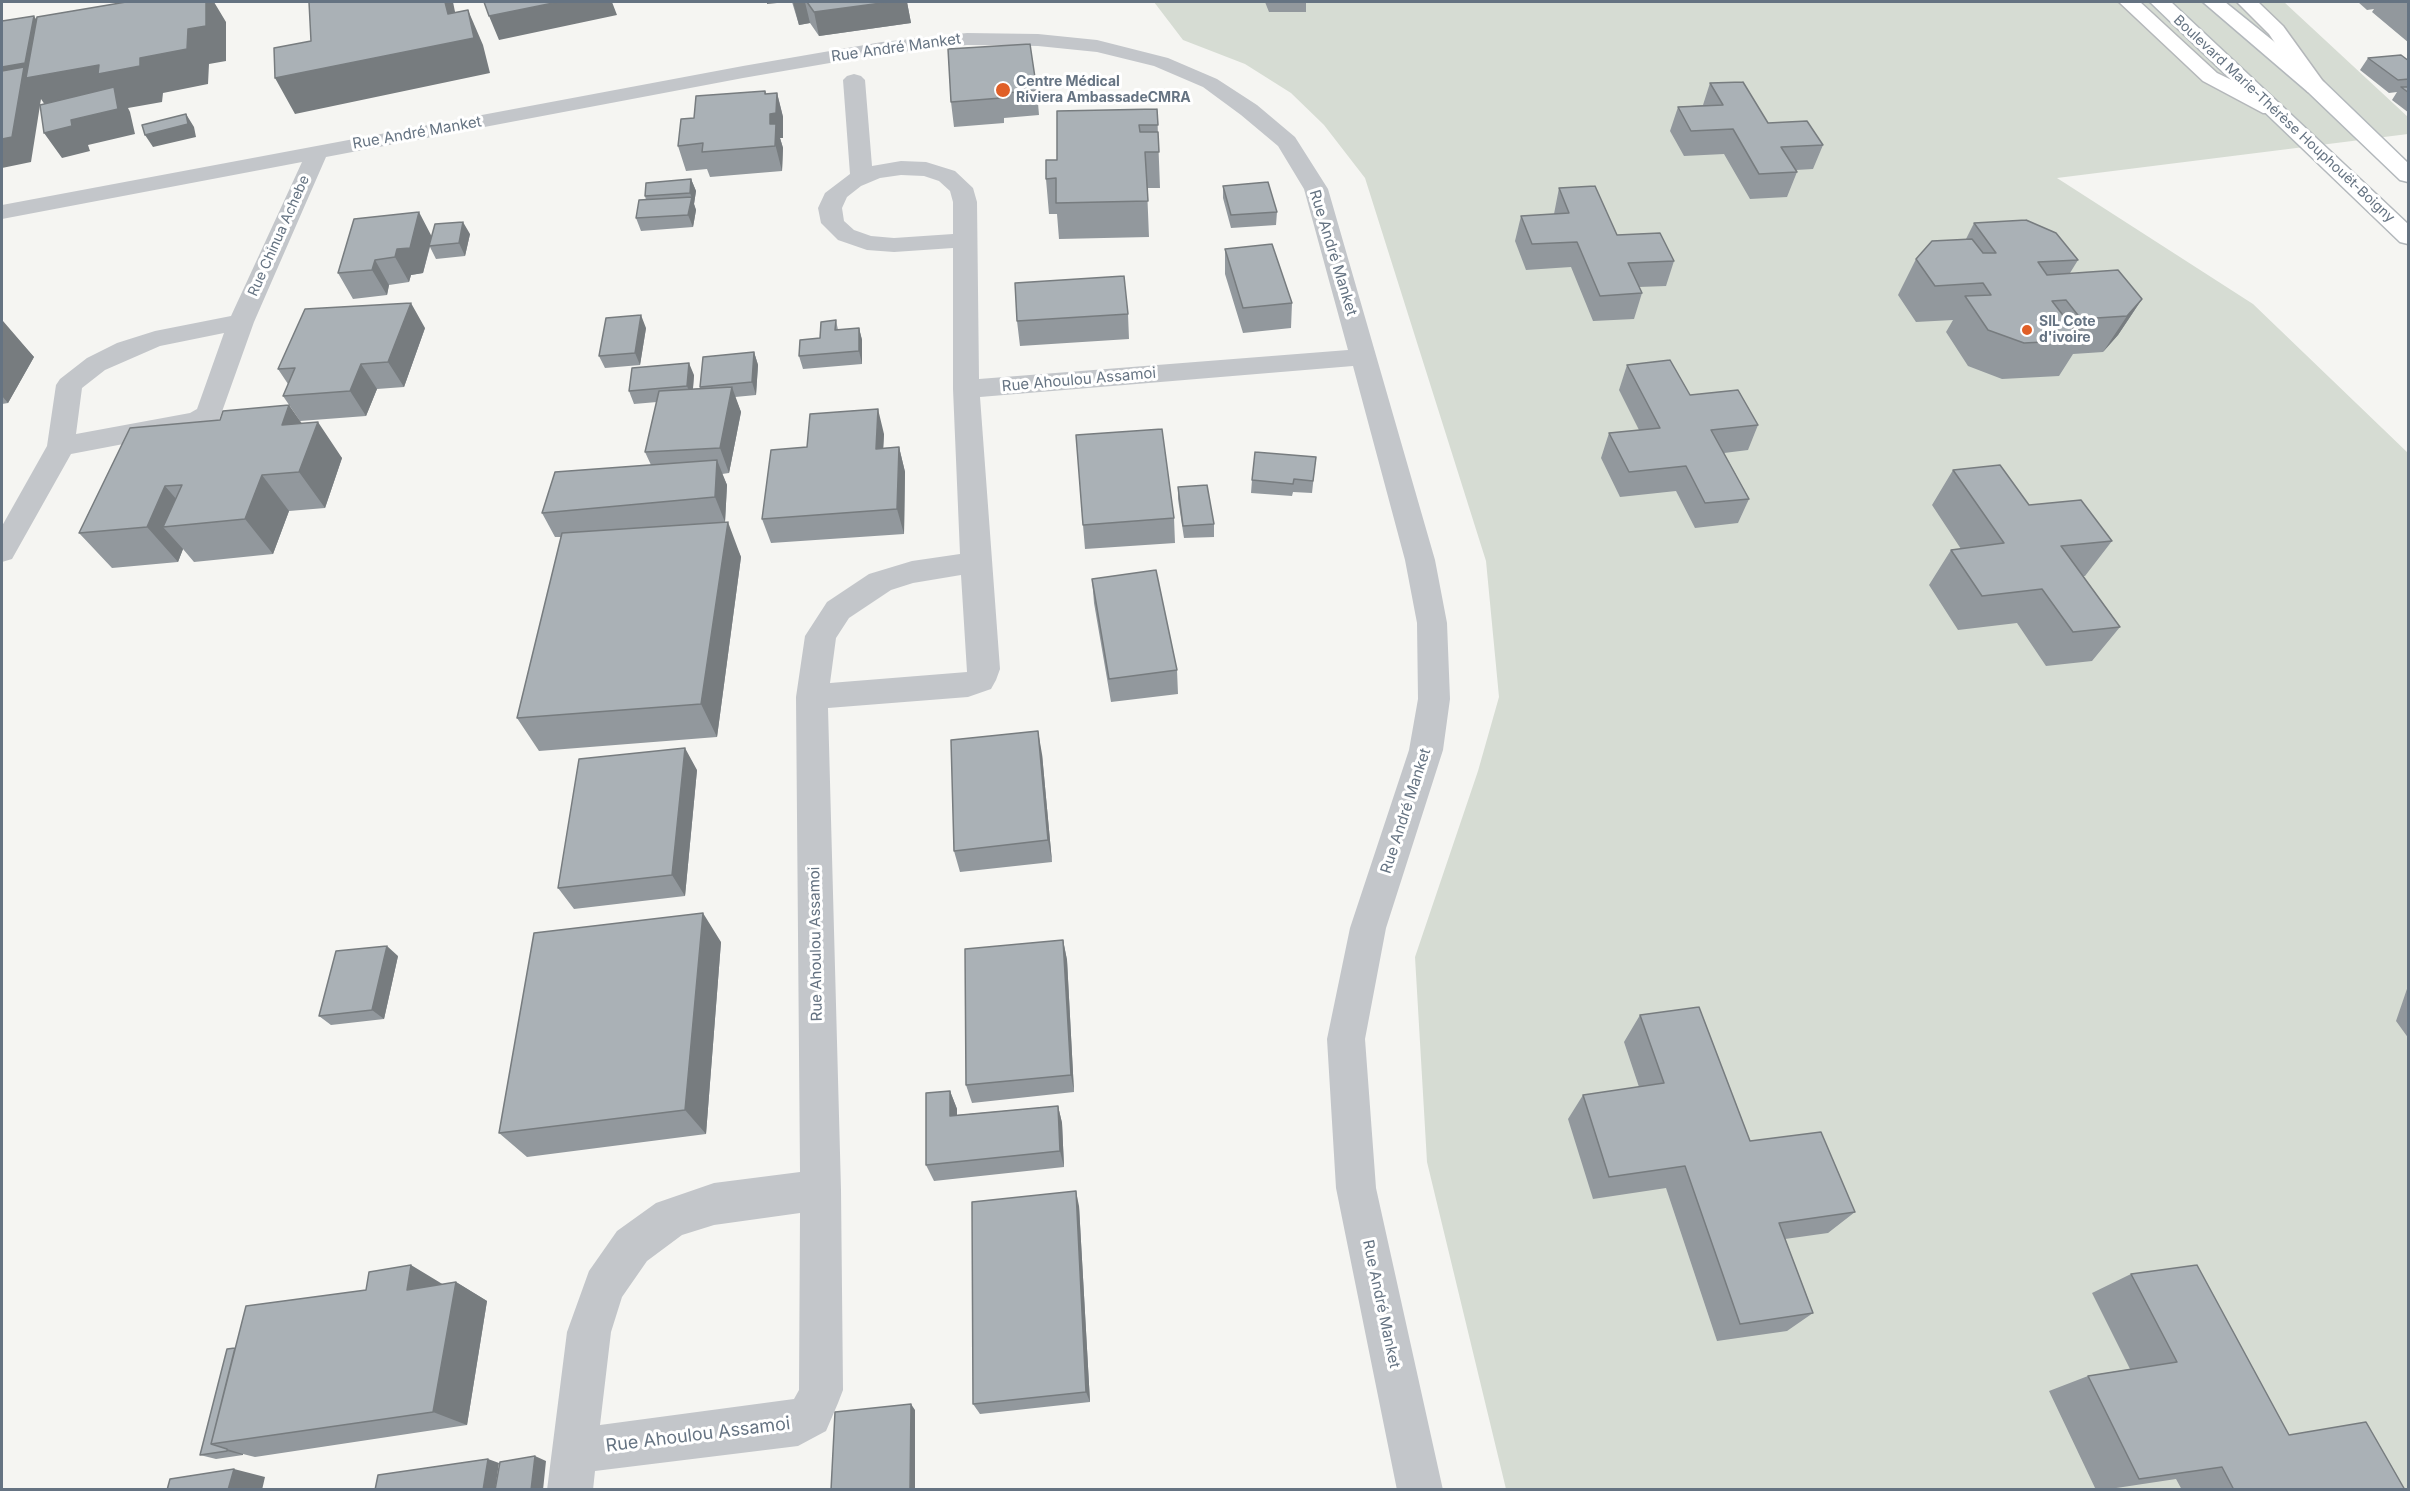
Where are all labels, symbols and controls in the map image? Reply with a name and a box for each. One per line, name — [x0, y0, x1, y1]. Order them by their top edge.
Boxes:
street label: Boulevard Marie-Thérèse Houphouët-Boigny — [2170, 12, 2398, 226]
street label: Rue André Manket — [830, 30, 962, 66]
place label: Centre Médical Riviera AmbassadeCMRA — [1016, 74, 1191, 106]
marker: Centre Médical Riviera AmbassadeCMRA — [994, 81, 1012, 99]
street label: Rue André Manket — [351, 113, 483, 153]
street label: Rue Chinua Achebe — [245, 173, 313, 299]
street label: Rue André Manket — [1305, 188, 1361, 318]
place label: SIL Cote d'ivoire — [2039, 314, 2096, 346]
marker: SIL Cote d'ivoire — [2020, 323, 2034, 337]
street label: Rue Ahoulou Assamoi — [1001, 364, 1157, 396]
street label: Rue André Manket — [1377, 746, 1435, 876]
street label: Rue Ahoulou Assamoi — [806, 867, 826, 1021]
street label: Rue André Manket — [1359, 1238, 1403, 1370]
street label: Rue Ahoulou Assamoi — [605, 1413, 791, 1457]

